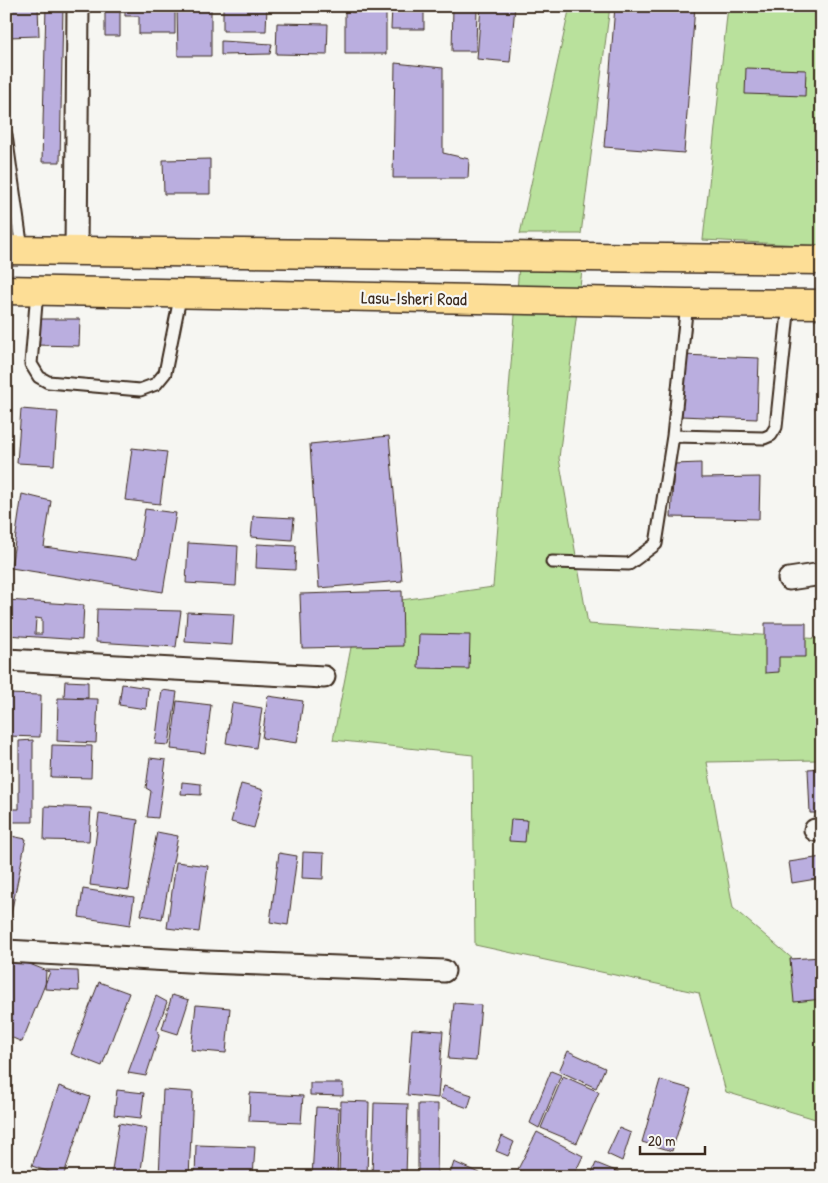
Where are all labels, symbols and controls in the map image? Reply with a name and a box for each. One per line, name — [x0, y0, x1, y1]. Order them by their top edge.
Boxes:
street label: Lasu-Isheri Road — [361, 285, 467, 311]
scale bar — [640, 1123, 706, 1155]
text: 20 m — [648, 1130, 675, 1151]

